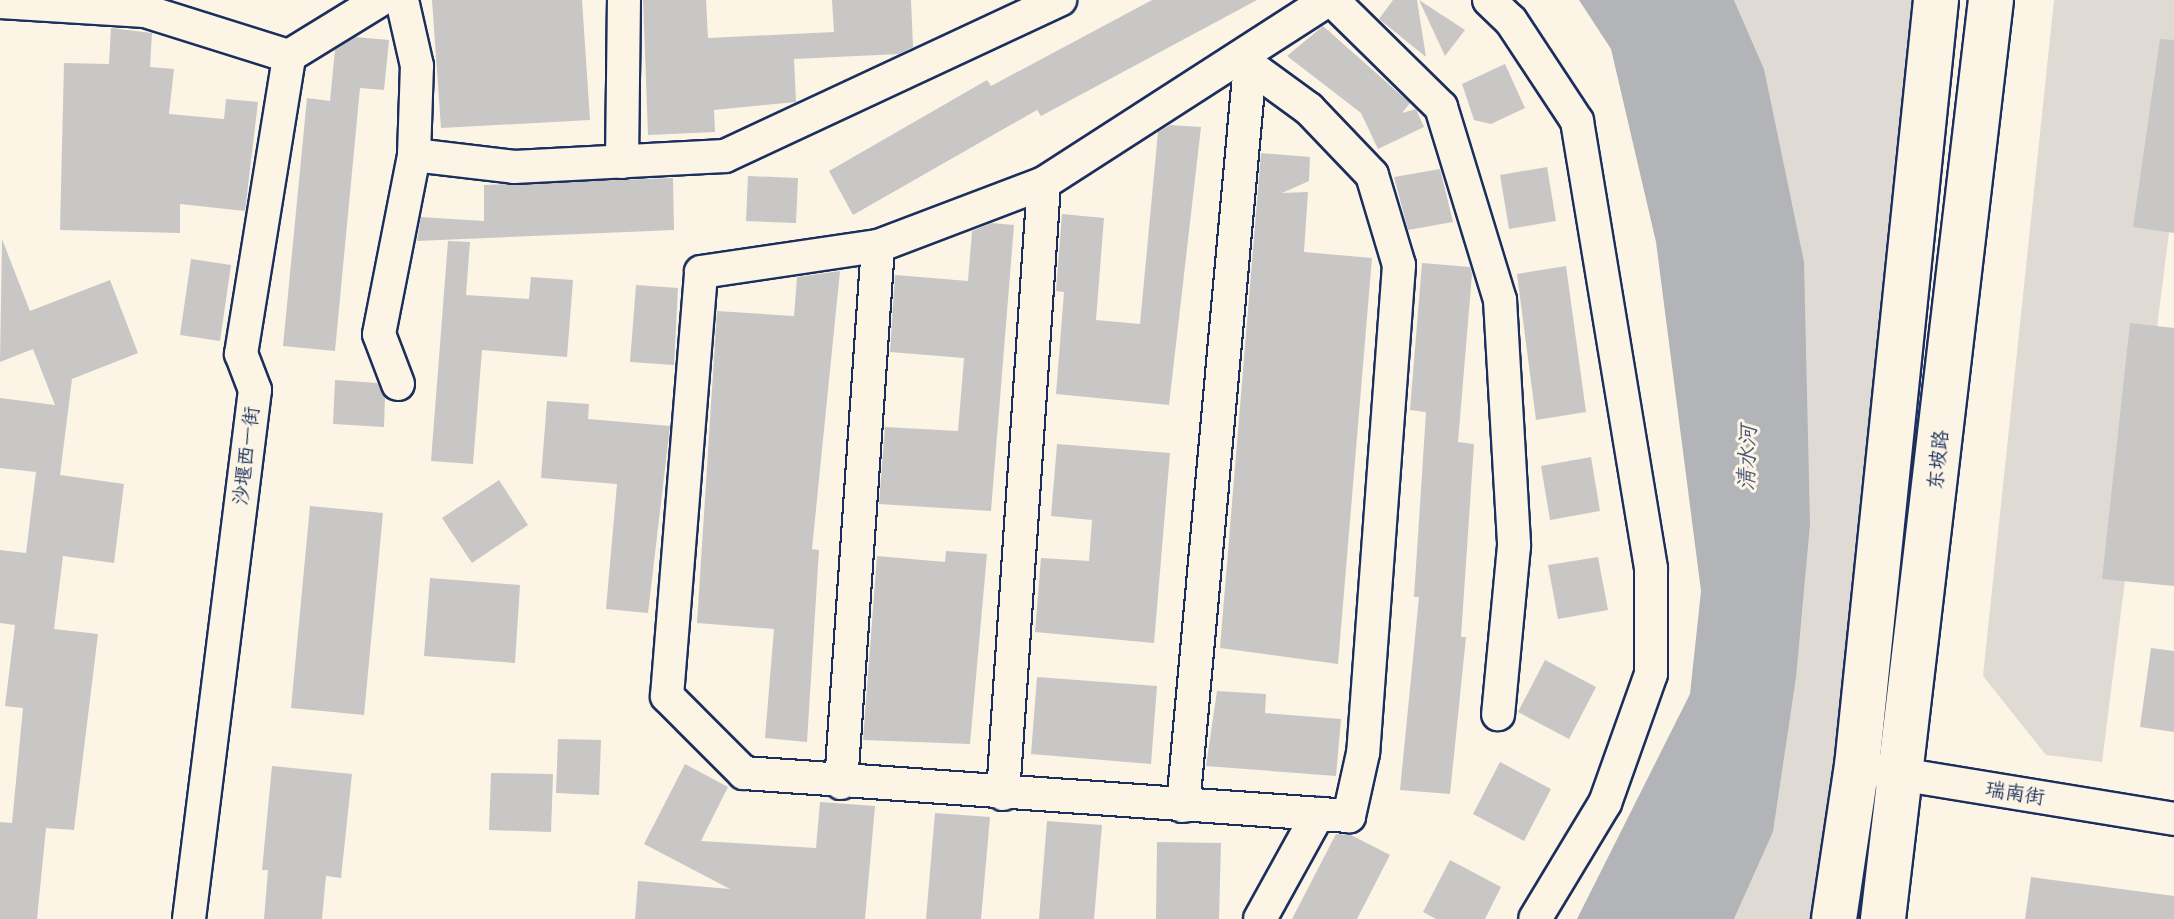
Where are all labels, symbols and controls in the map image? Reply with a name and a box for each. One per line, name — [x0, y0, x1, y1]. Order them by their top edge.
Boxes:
street label: 沙堰西一街 — [229, 405, 265, 507]
water label: 清水河 — [1734, 425, 1762, 491]
street label: 东坡路 — [1924, 429, 1954, 491]
street label: 瑞南街 — [1983, 777, 2047, 811]

